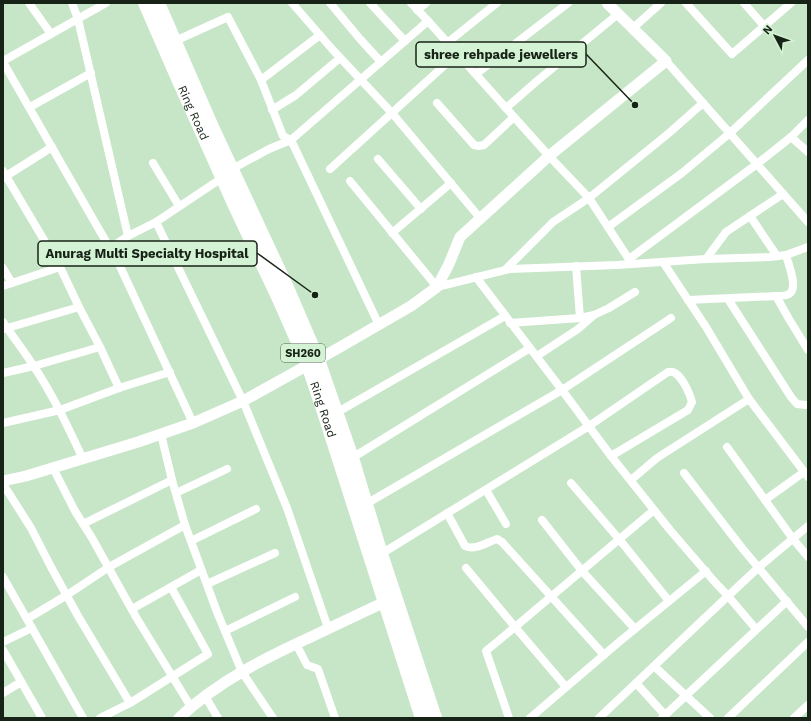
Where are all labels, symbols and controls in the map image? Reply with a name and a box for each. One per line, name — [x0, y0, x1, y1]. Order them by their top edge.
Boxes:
north arrow — [755, 16, 795, 56]
text: N — [760, 22, 775, 37]
callout: shree rehpade jewellers — [416, 42, 586, 67]
text: shree rehpade jewellers — [424, 47, 578, 62]
street label: Ring Road — [175, 83, 212, 142]
callout: Anurag Multi Specialty Hospital — [38, 241, 257, 266]
text: Anurag Multi Specialty Hospital — [45, 246, 249, 261]
road number: SH260 — [281, 344, 325, 362]
street label: Ring Road — [307, 380, 339, 439]

